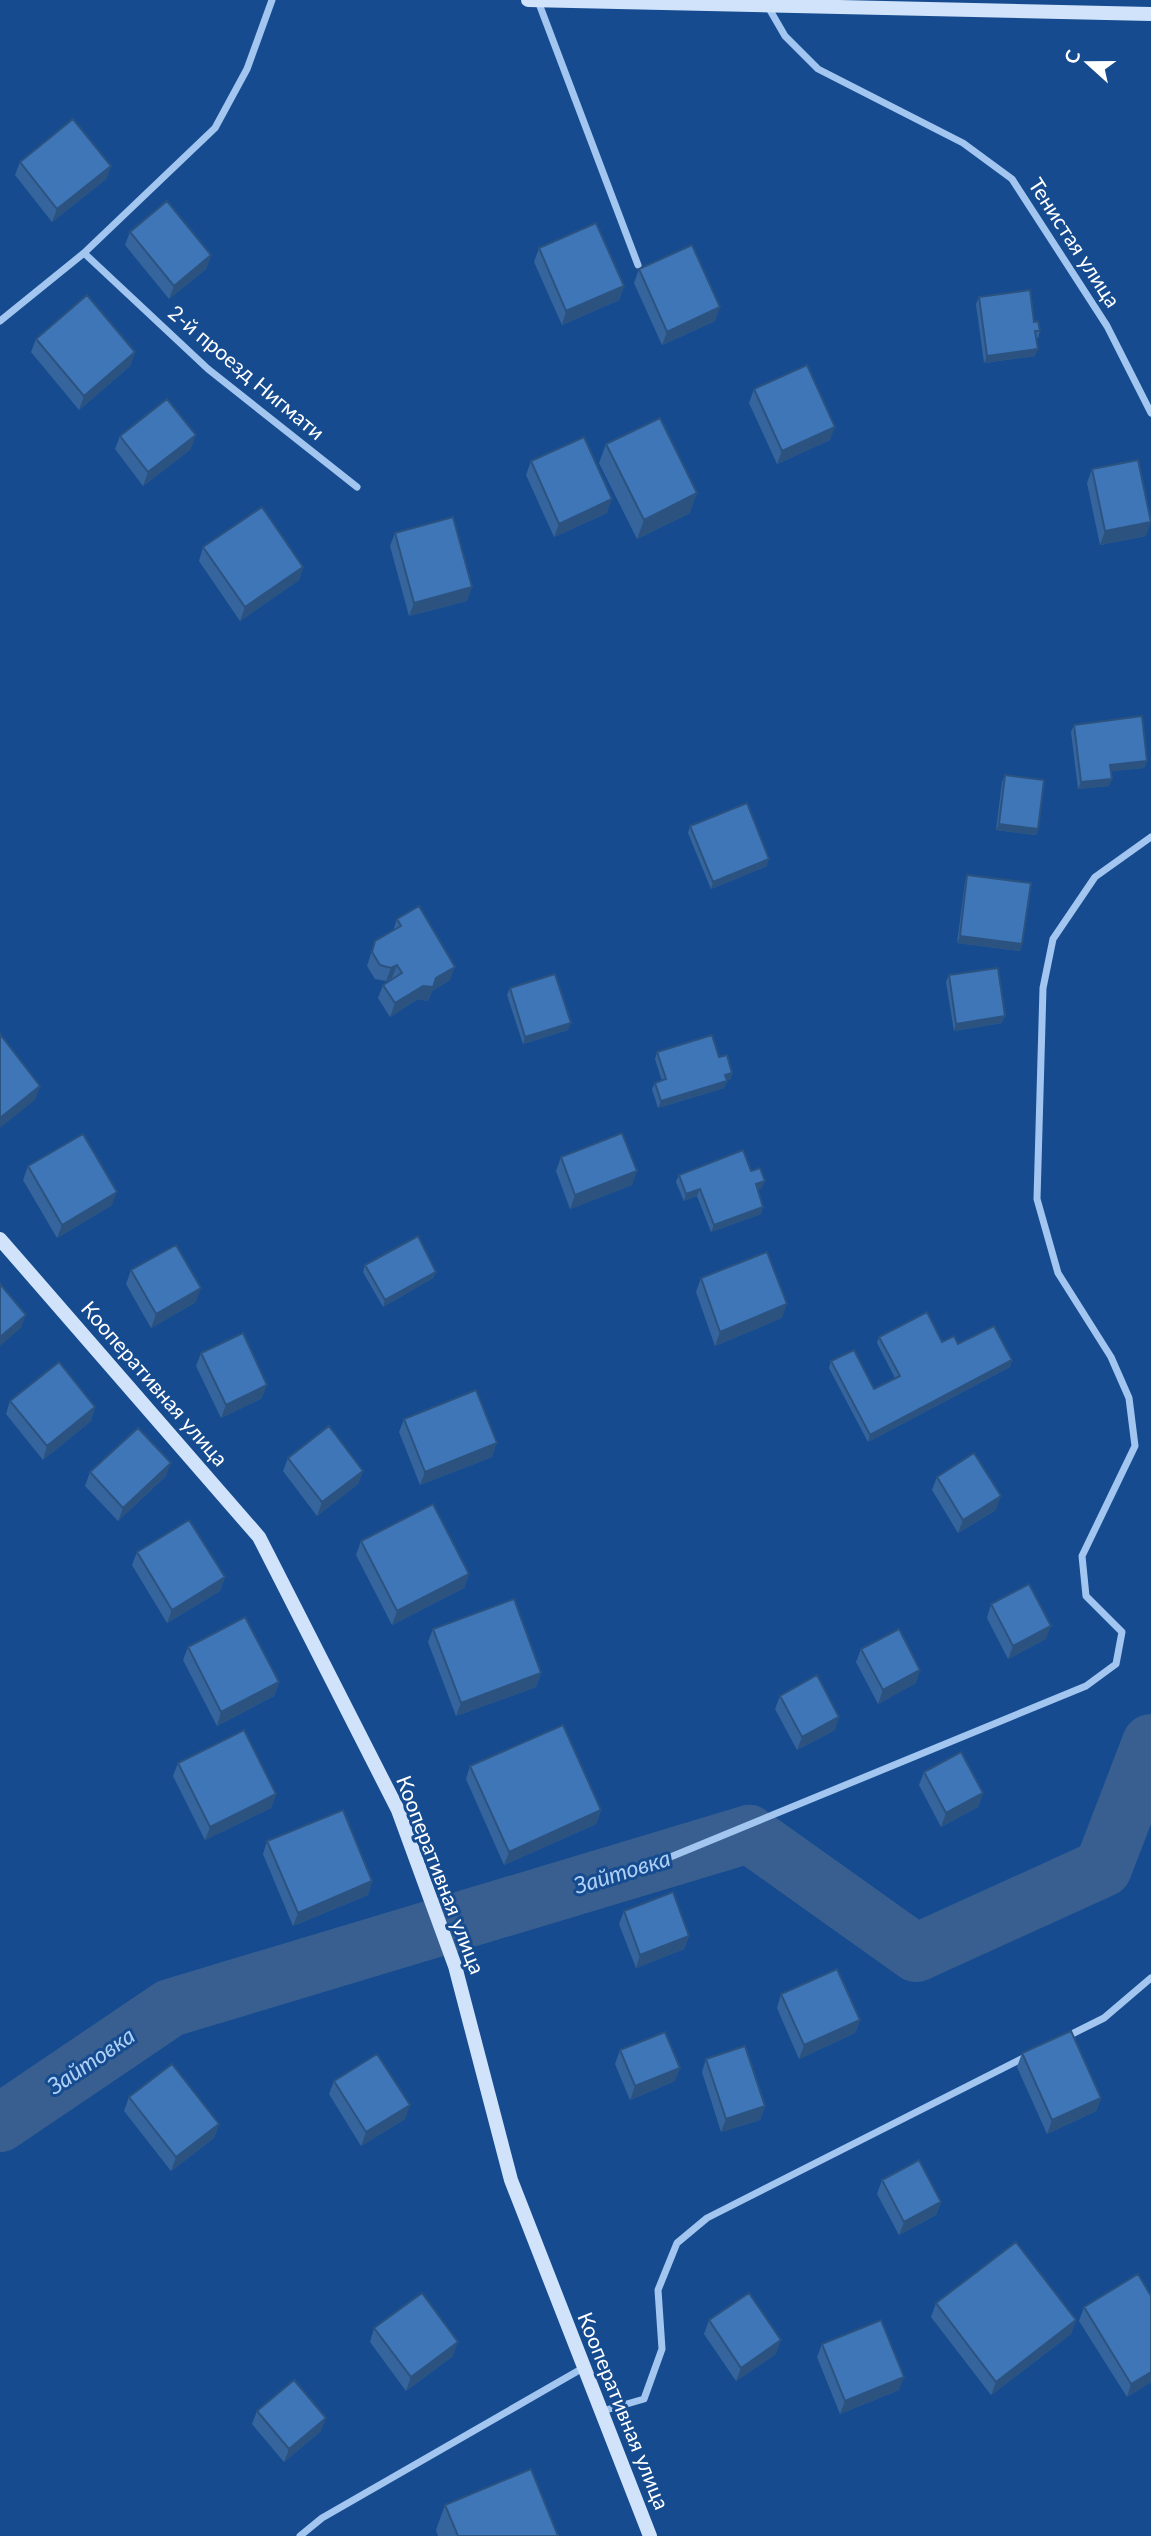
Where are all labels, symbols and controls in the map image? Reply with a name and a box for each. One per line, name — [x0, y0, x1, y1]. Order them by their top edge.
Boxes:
north arrow — [1053, 28, 1123, 98]
text: С — [1059, 46, 1085, 67]
street label: Тенистая улица — [1024, 173, 1126, 311]
street label: 2-й проезд Нигмати — [164, 299, 330, 444]
street label: Кооперативная улица — [77, 1295, 234, 1471]
street label: Кооперативная улица — [392, 1772, 491, 1977]
water label: Зайтовка — [569, 1843, 673, 1899]
water label: Зайтовка — [41, 2021, 140, 2100]
street label: Кооперативная улица — [573, 2308, 675, 2513]

